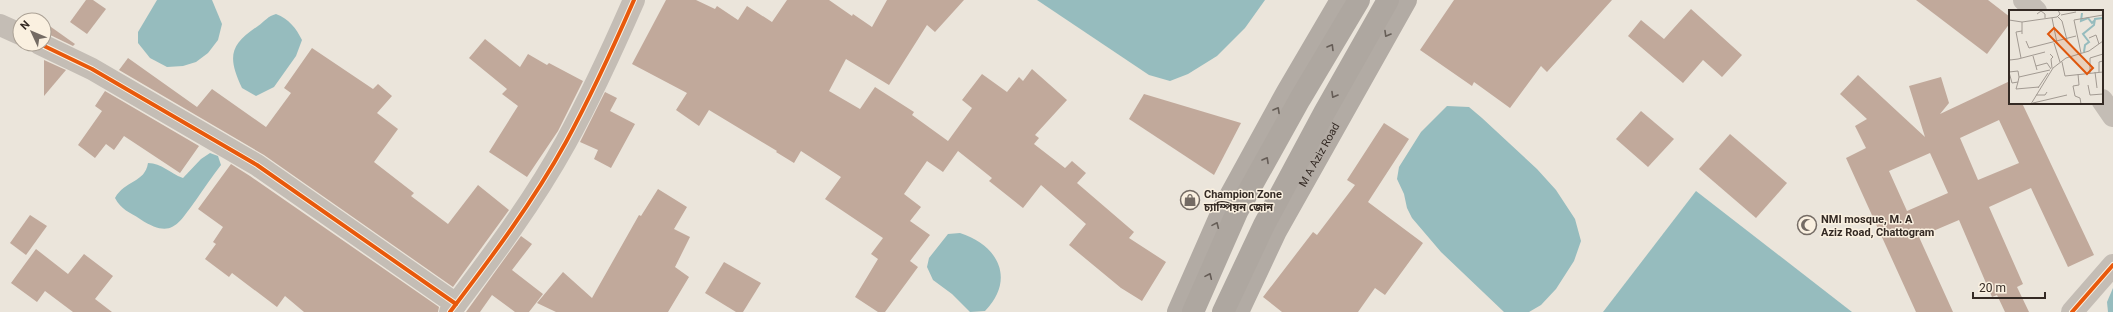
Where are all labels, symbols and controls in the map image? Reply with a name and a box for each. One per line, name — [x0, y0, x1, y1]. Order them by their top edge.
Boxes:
inset map — [2009, 10, 2103, 104]
north arrow — [12, 12, 52, 52]
text: N — [18, 18, 33, 33]
one-way arrow — [1384, 30, 1391, 37]
one-way arrow — [1326, 44, 1333, 51]
one-way arrow — [1332, 91, 1339, 98]
one-way arrow — [1272, 107, 1279, 114]
street label: M A Aziz Road — [1296, 121, 1342, 189]
one-way arrow — [1262, 157, 1269, 164]
place label: Champion Zone চ্যাম্পিয়ন জোন — [1203, 188, 1282, 214]
shop icon: Champion Zone চ্যাম্পিয়ন জোন — [1179, 189, 1201, 211]
place label: NMI mosque, M. A Aziz Road, Chattogram — [1821, 213, 1934, 239]
mosque icon: NMI mosque, M. A Aziz Road, Chattogram — [1796, 214, 1818, 236]
one-way arrow — [1211, 222, 1219, 229]
one-way arrow — [1204, 273, 1212, 281]
scale bar — [1973, 274, 2045, 300]
text: 20 m — [1979, 281, 2006, 295]

